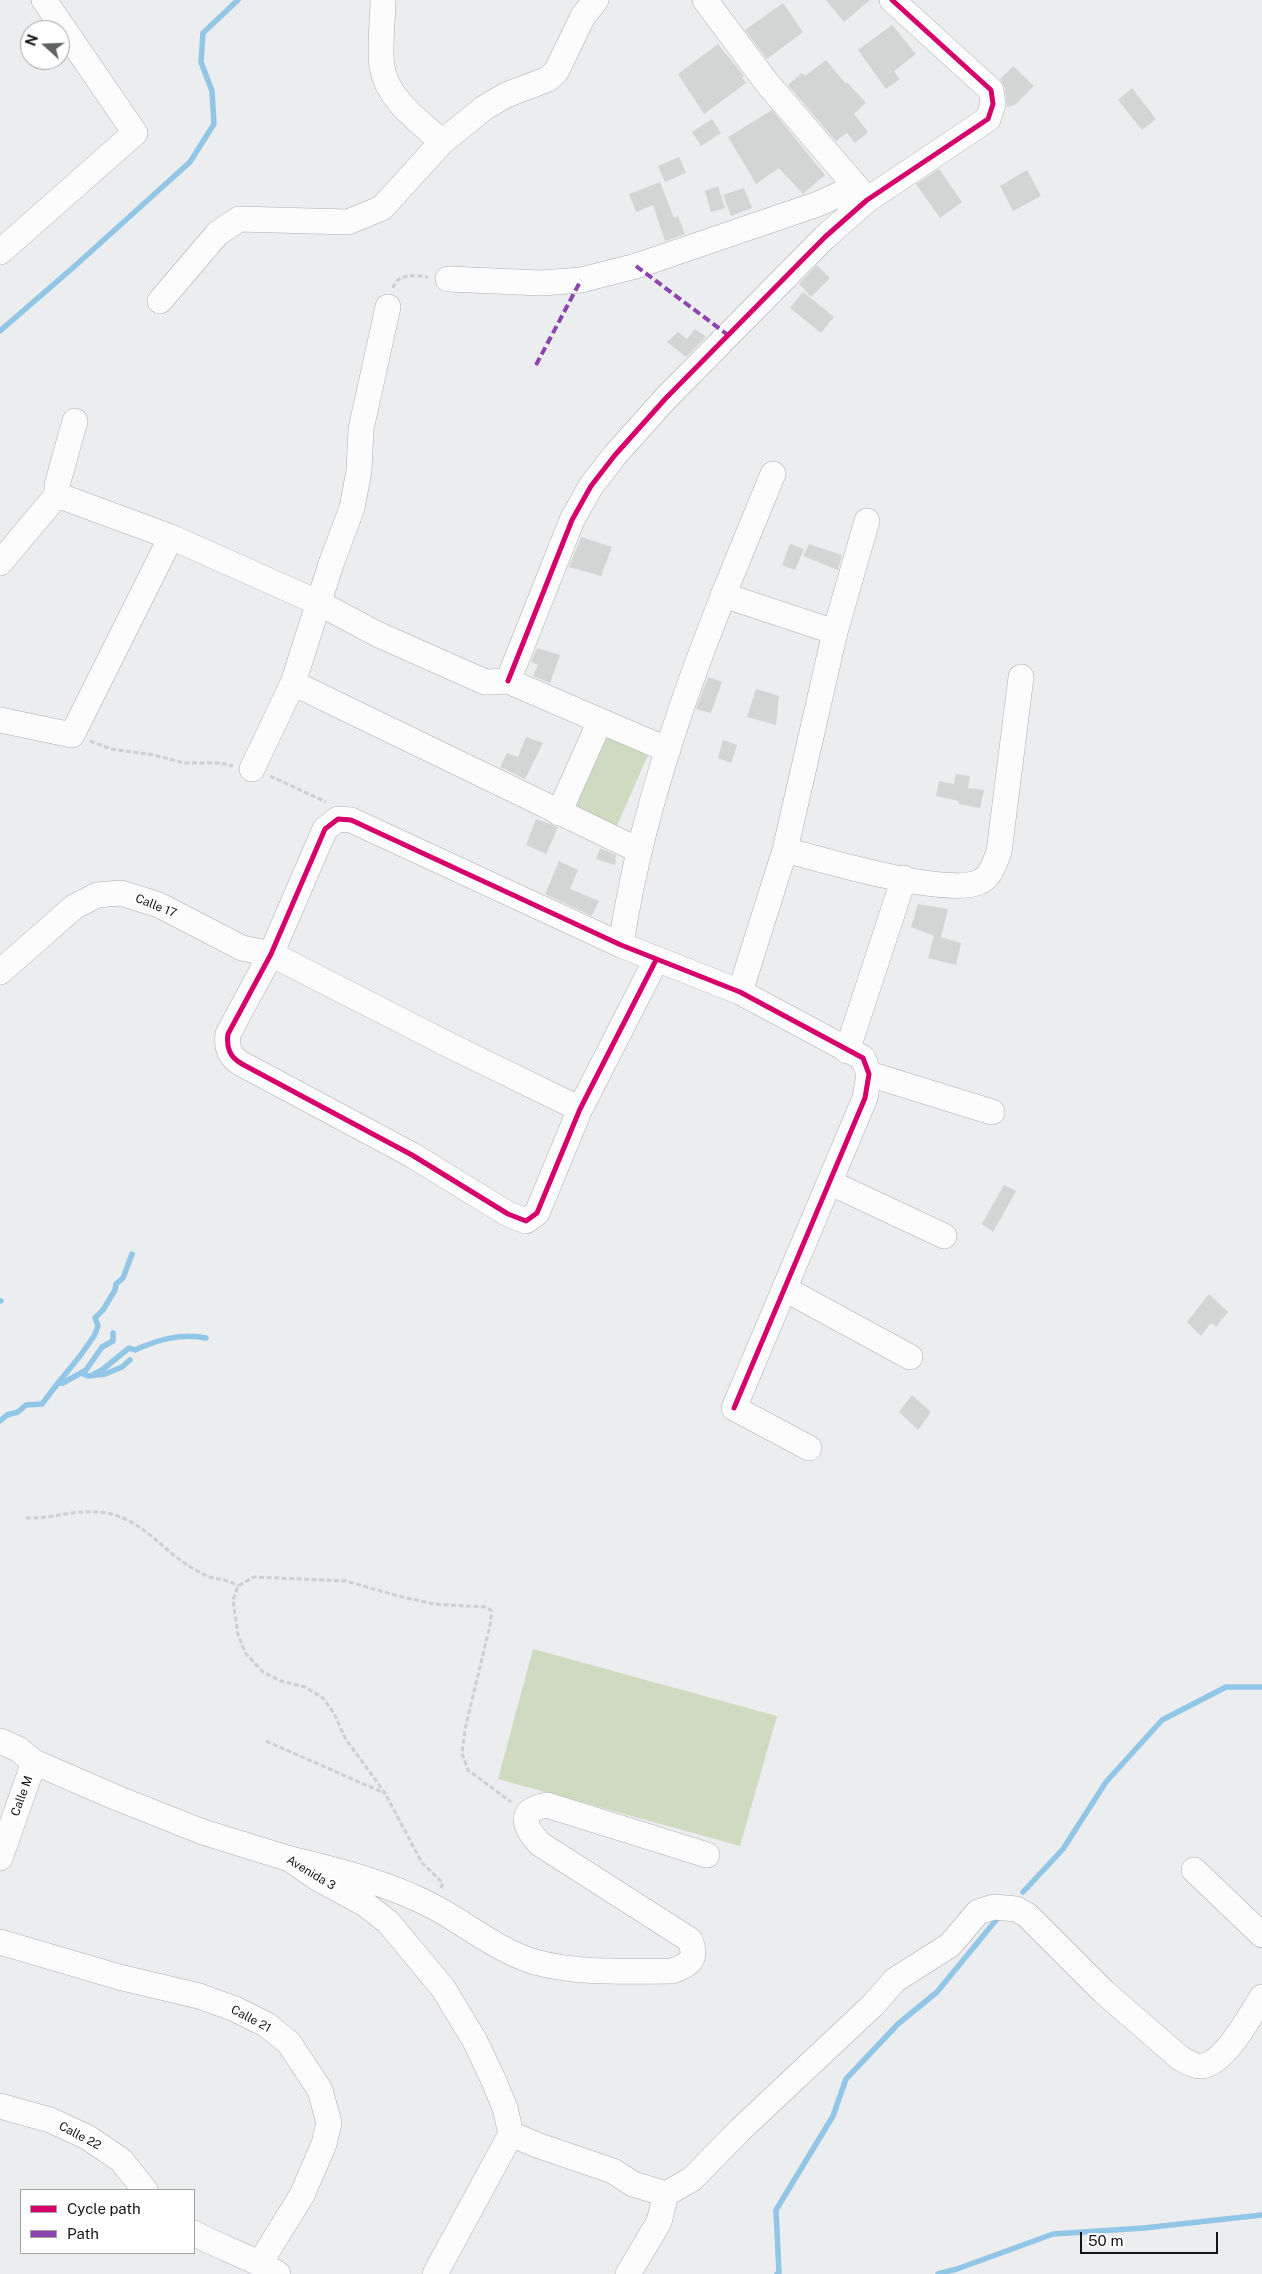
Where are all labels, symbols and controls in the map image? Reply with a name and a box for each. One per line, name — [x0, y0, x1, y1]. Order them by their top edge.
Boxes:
north arrow — [20, 20, 70, 70]
text: N — [22, 32, 41, 48]
street label: Calle 17 — [133, 891, 179, 921]
street label: Calle M — [8, 1774, 36, 1818]
street label: Avenida 3 — [284, 1853, 338, 1893]
street label: Calle 21 — [228, 2002, 274, 2036]
street label: Calle 22 — [56, 2119, 104, 2153]
legend — [20, 2189, 195, 2254]
text: Cycle path — [67, 2200, 141, 2217]
scale bar — [1082, 2222, 1220, 2254]
text: Path — [67, 2225, 99, 2242]
text: 50 m — [1088, 2232, 1123, 2249]

